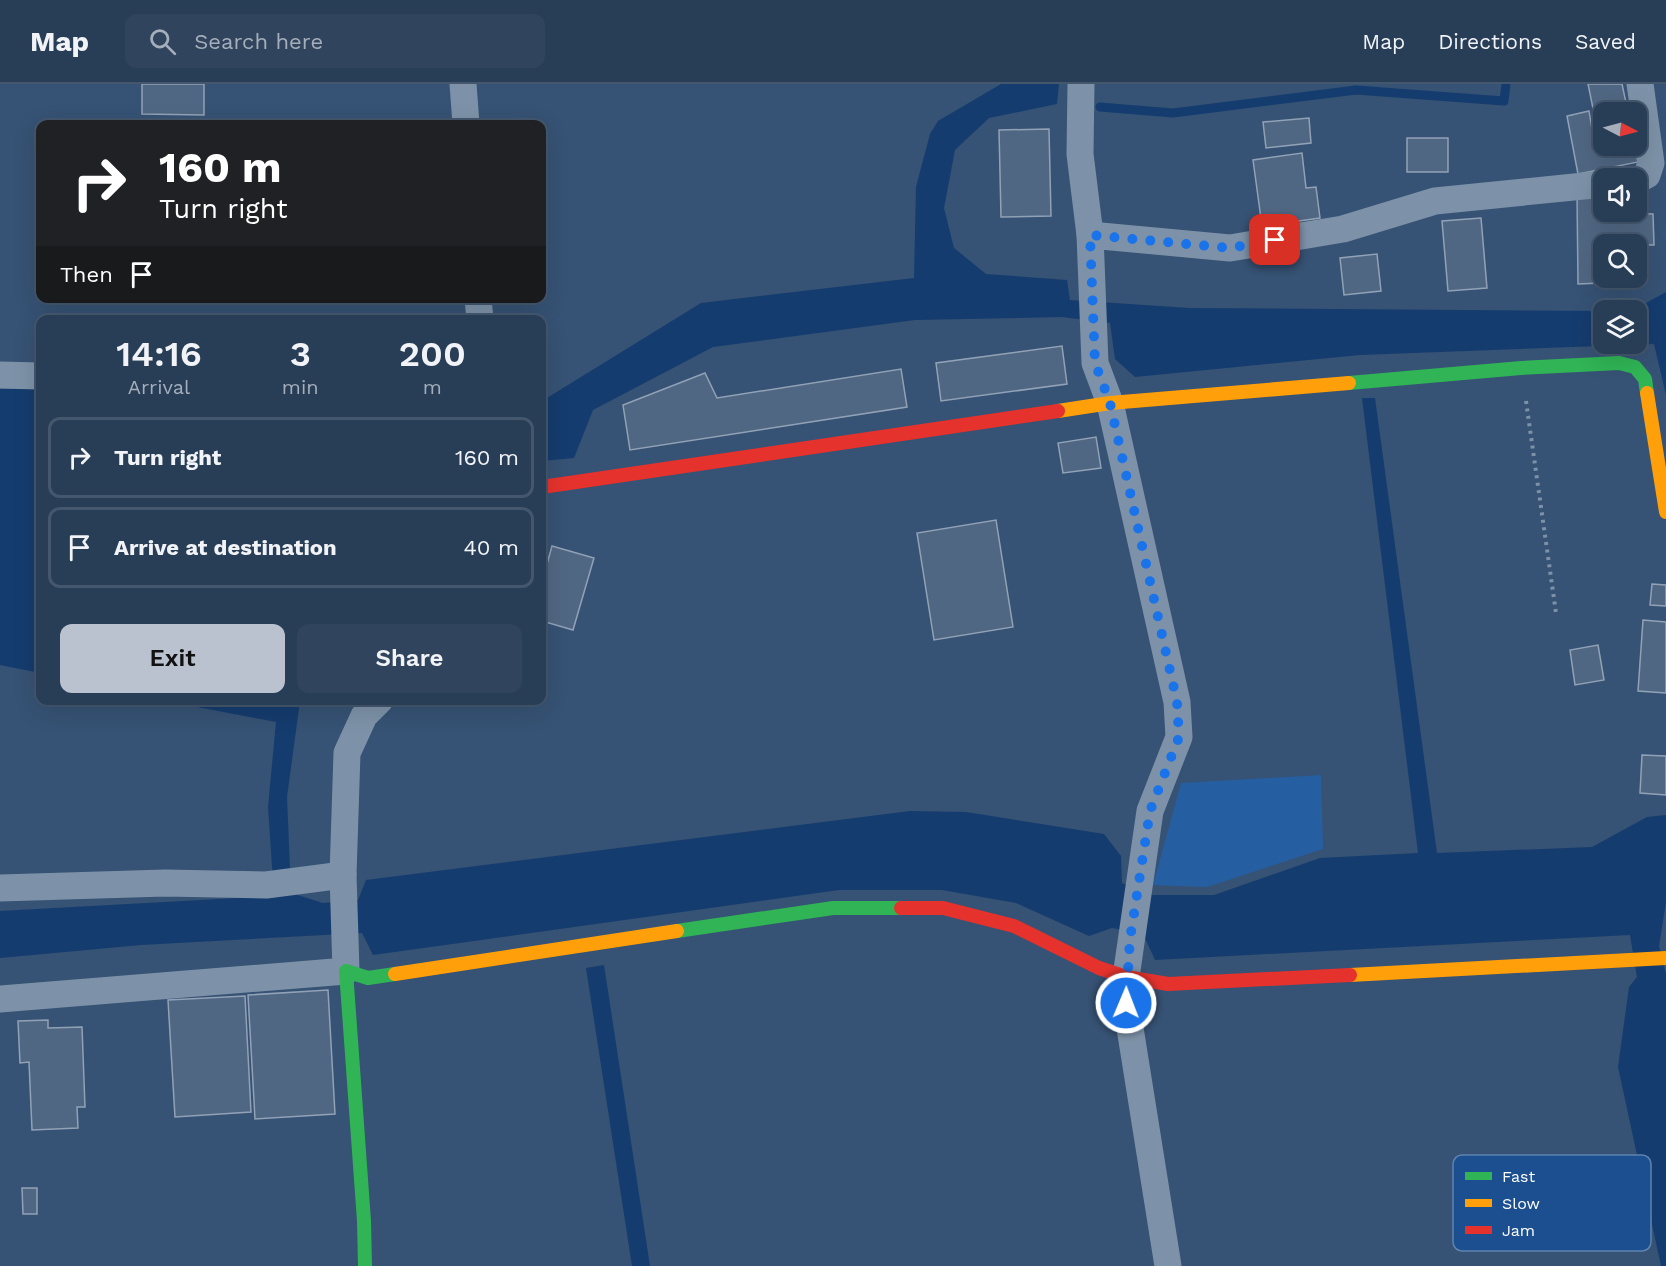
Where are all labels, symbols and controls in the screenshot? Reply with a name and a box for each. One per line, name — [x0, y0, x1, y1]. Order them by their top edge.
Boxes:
search box — [125, 14, 545, 68]
text: Map — [30, 25, 89, 58]
icon: search — [146, 25, 179, 58]
text: Search here — [194, 29, 323, 54]
text: Map — [1362, 29, 1405, 54]
text: Directions — [1438, 29, 1542, 54]
text: Saved — [1575, 29, 1636, 54]
north arrow — [1593, 102, 1647, 156]
map controls — [1593, 102, 1647, 354]
text: 160 m — [159, 143, 282, 192]
icon: right — [60, 144, 138, 222]
button: sound — [1593, 168, 1647, 222]
text: Turn right — [159, 193, 288, 225]
pin — [1249, 214, 1300, 265]
icon: arrive — [1258, 223, 1291, 256]
button: search — [1593, 234, 1647, 288]
icon: arrive — [125, 258, 158, 291]
text: Then — [60, 262, 113, 287]
button: layers — [1593, 300, 1647, 354]
text: 14:16 — [116, 333, 202, 375]
text: 3 — [290, 333, 311, 375]
text: 200 — [399, 333, 466, 375]
text: Arrival — [128, 375, 190, 399]
text: min — [282, 375, 319, 399]
text: m — [423, 375, 442, 399]
icon: right — [63, 441, 96, 474]
text: Turn right — [114, 445, 221, 470]
text: 160 m — [455, 445, 519, 470]
icon: arrive — [63, 531, 96, 564]
text: Arrive at destination — [114, 535, 337, 560]
text: 40 m — [463, 535, 519, 560]
button: Exit — [60, 624, 285, 693]
button: Share — [297, 624, 522, 693]
position arrow — [1094, 971, 1158, 1035]
legend — [1453, 1155, 1651, 1251]
text: Fast — [1502, 1167, 1535, 1186]
text: Slow — [1502, 1194, 1540, 1213]
text: Jam — [1502, 1221, 1535, 1240]

